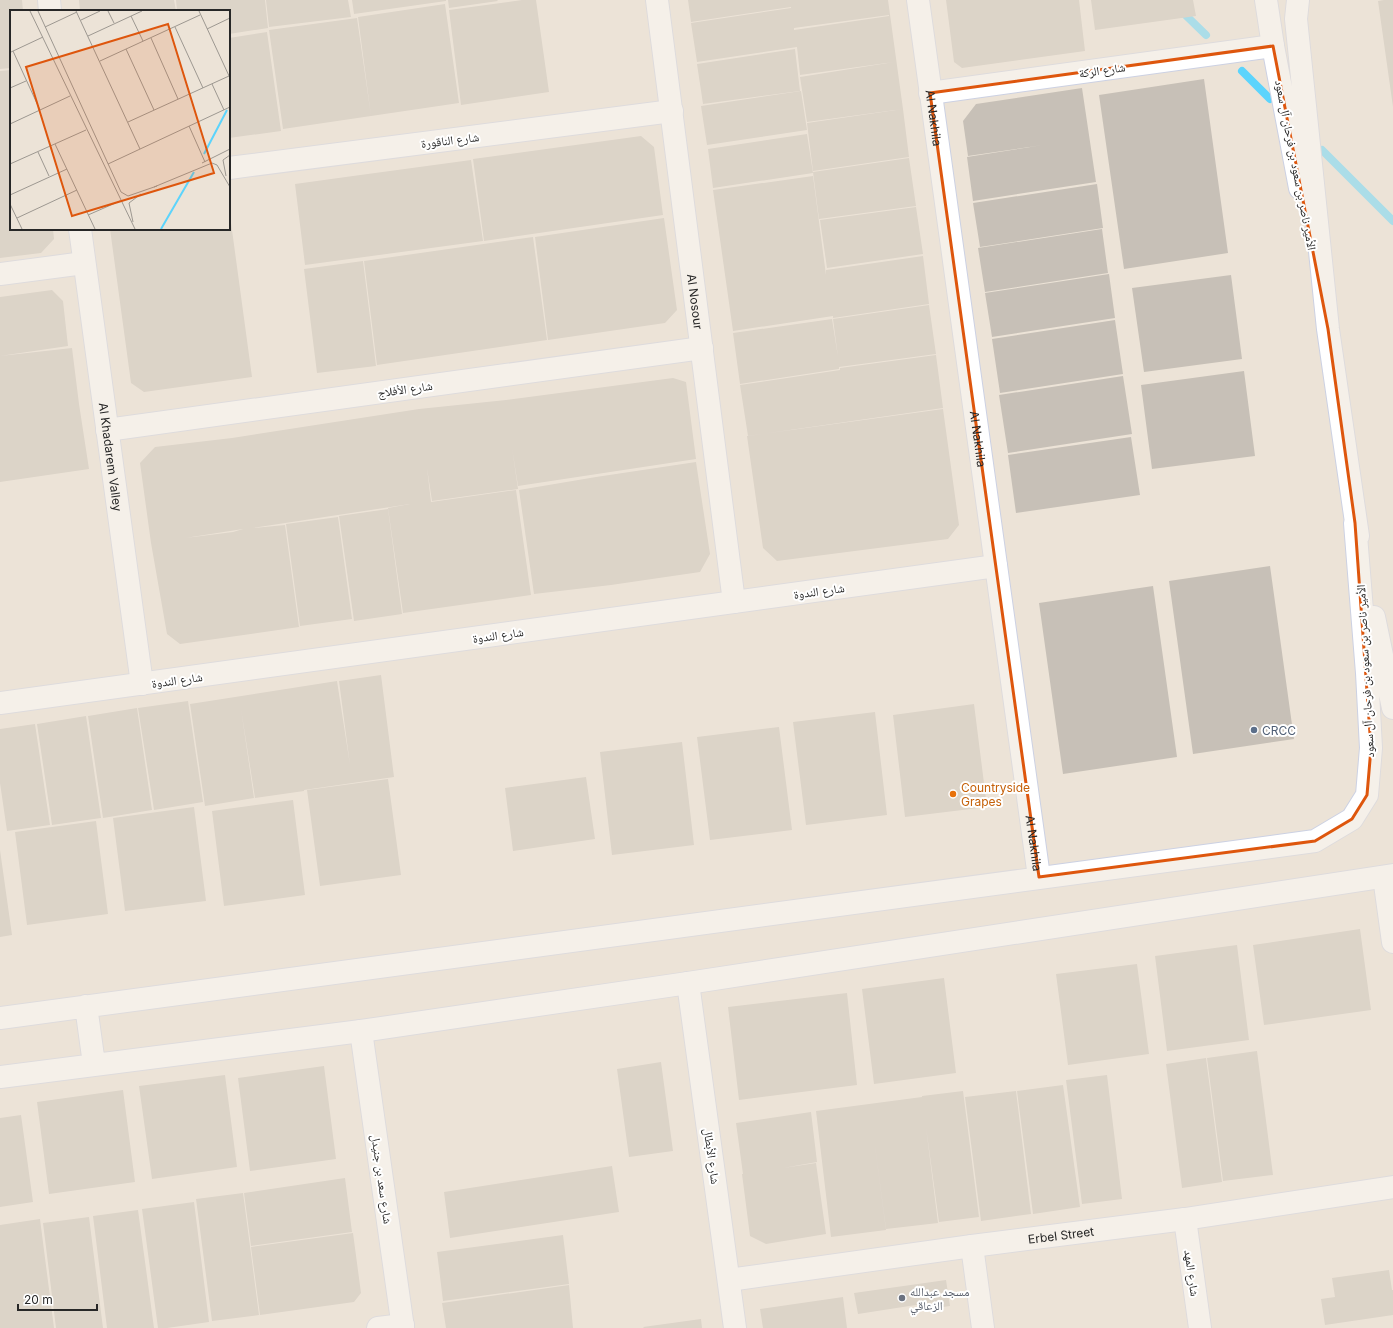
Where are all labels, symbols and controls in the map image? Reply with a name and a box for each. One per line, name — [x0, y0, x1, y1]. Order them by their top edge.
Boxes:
inset map — [10, 10, 230, 230]
street label: شارع الركة — [1078, 59, 1126, 82]
street label: الأمير ناصر بن سعود بن فرحان آل سعود — [1272, 79, 1320, 252]
street label: Al Nakhila — [923, 89, 946, 147]
street label: شارع الناقورة — [420, 129, 480, 152]
street label: Al Nosour — [685, 273, 707, 331]
street label: شارع الأفلاج — [377, 378, 434, 401]
street label: Al Khadarem Valley — [96, 402, 126, 512]
street label: Al Nakhila — [967, 410, 990, 468]
street label: شارع الندوة — [793, 580, 846, 603]
street label: الأمير ناصر بن سعود بن فرحان آل سعود — [1353, 584, 1377, 758]
street label: شارع الندوة — [472, 624, 525, 647]
street label: شارع الندوة — [151, 669, 204, 692]
place label: CRCC — [1262, 723, 1296, 738]
marker: CRCC — [1249, 725, 1259, 735]
place label: Countryside Grapes — [961, 780, 1030, 809]
marker: Countryside Grapes — [948, 789, 958, 799]
street label: Al Nakhila — [1023, 814, 1046, 872]
street label: شارع الأبطال — [700, 1127, 723, 1185]
street label: شارع سعد بن جنيدل — [367, 1133, 396, 1225]
street label: Erbel Street — [1027, 1223, 1095, 1246]
street label: شارع المهد — [1180, 1249, 1203, 1297]
place label: مسجد عبدالله الزعاقي — [910, 1284, 970, 1316]
scale bar — [18, 1286, 97, 1312]
text: 20 m — [24, 1292, 53, 1307]
marker: مسجد عبدالله الزعاقي — [897, 1293, 907, 1303]

